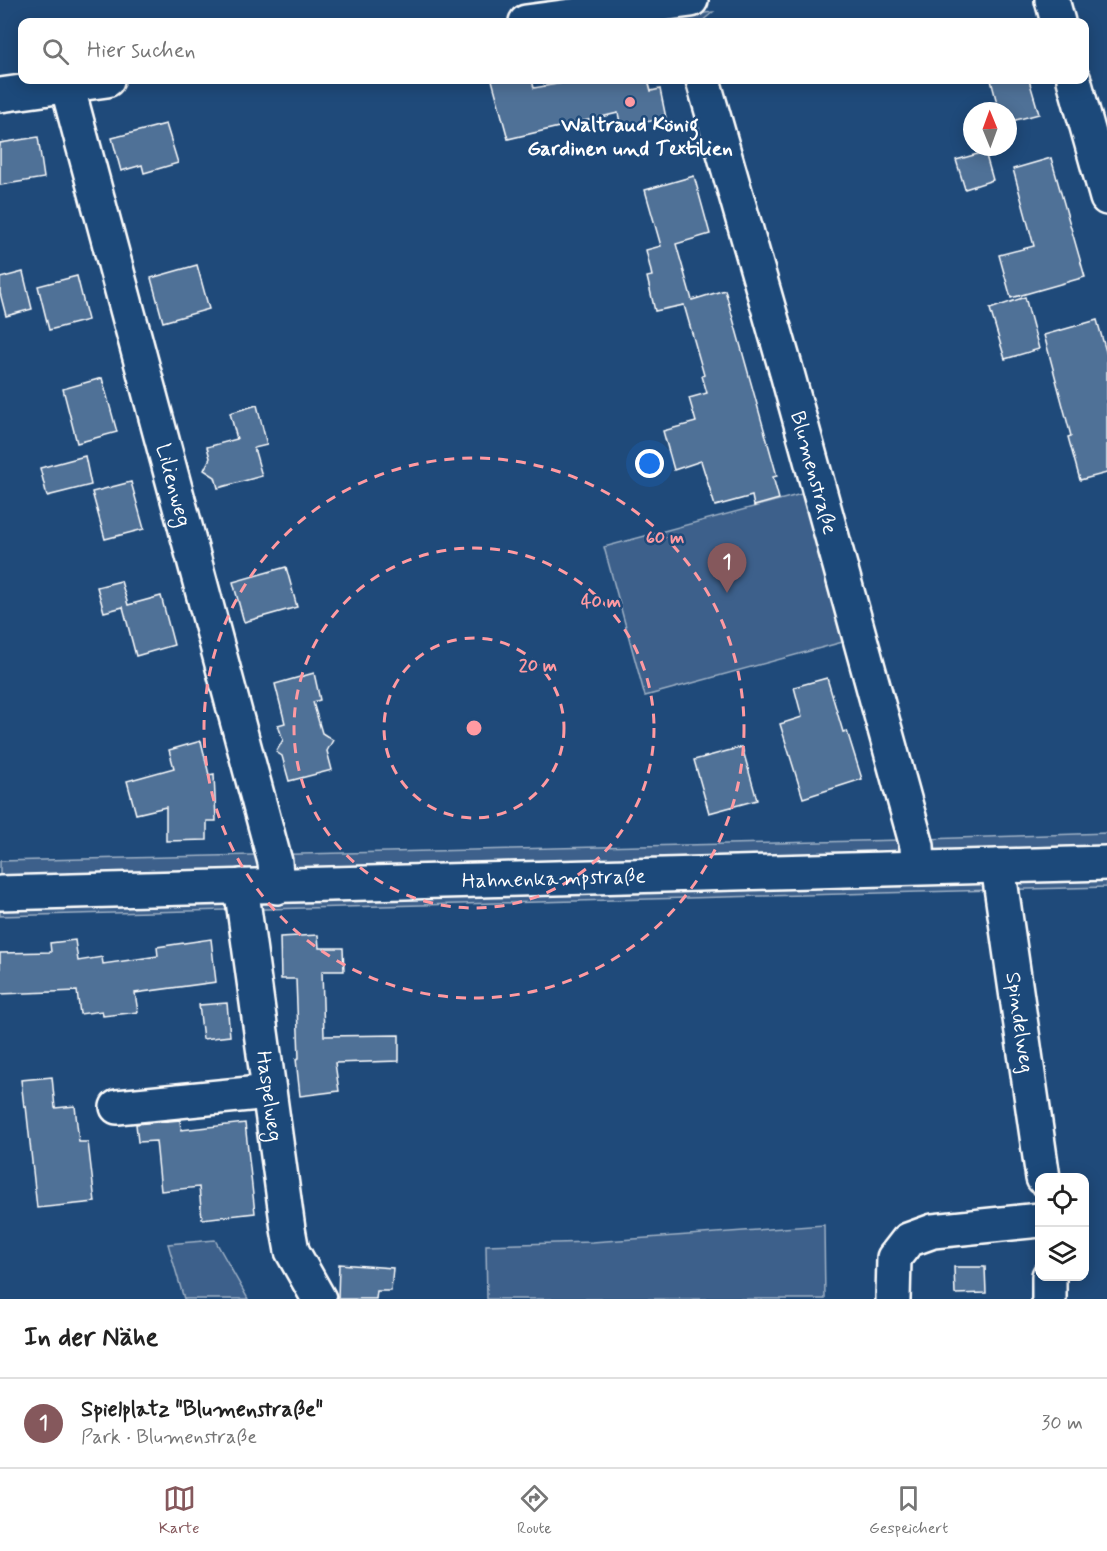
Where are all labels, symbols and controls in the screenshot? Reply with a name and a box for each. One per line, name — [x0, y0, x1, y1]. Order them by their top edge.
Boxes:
search box — [18, 18, 1089, 84]
icon: search — [39, 35, 72, 68]
text: Hier suchen — [87, 37, 196, 65]
marker: Waltraud König Gardinen und Textilien — [623, 95, 637, 109]
north arrow — [963, 102, 1017, 156]
place label: Waltraud König Gardinen und Textilien — [527, 111, 733, 163]
street label: Blumenstraße — [783, 408, 844, 538]
street label: Lilienweg — [149, 441, 198, 530]
your location — [635, 449, 664, 478]
text: 60 m — [646, 526, 684, 550]
pin: 1 — [708, 544, 746, 593]
text: 40 m — [581, 590, 621, 614]
text: 20 m — [519, 654, 557, 678]
centre of rings — [464, 718, 484, 738]
street label: Hahnenkampstraße — [462, 863, 646, 895]
street label: Spindelweg — [998, 970, 1041, 1075]
street label: Haspelweg — [249, 1049, 289, 1143]
map controls — [1035, 1173, 1089, 1281]
button: locate — [1035, 1173, 1089, 1227]
button: layers — [1035, 1227, 1089, 1281]
text: In der Nähe — [24, 1321, 158, 1355]
text: Spielplatz "Blumenstraße" — [81, 1396, 323, 1424]
text: 1 — [39, 1410, 48, 1437]
text: 30 m — [1041, 1410, 1083, 1437]
text: Park · Blumenstraße — [81, 1424, 257, 1451]
tab: Karte — [159, 1482, 200, 1539]
tab: Route — [517, 1482, 552, 1539]
tab: Gespeichert — [869, 1482, 948, 1539]

